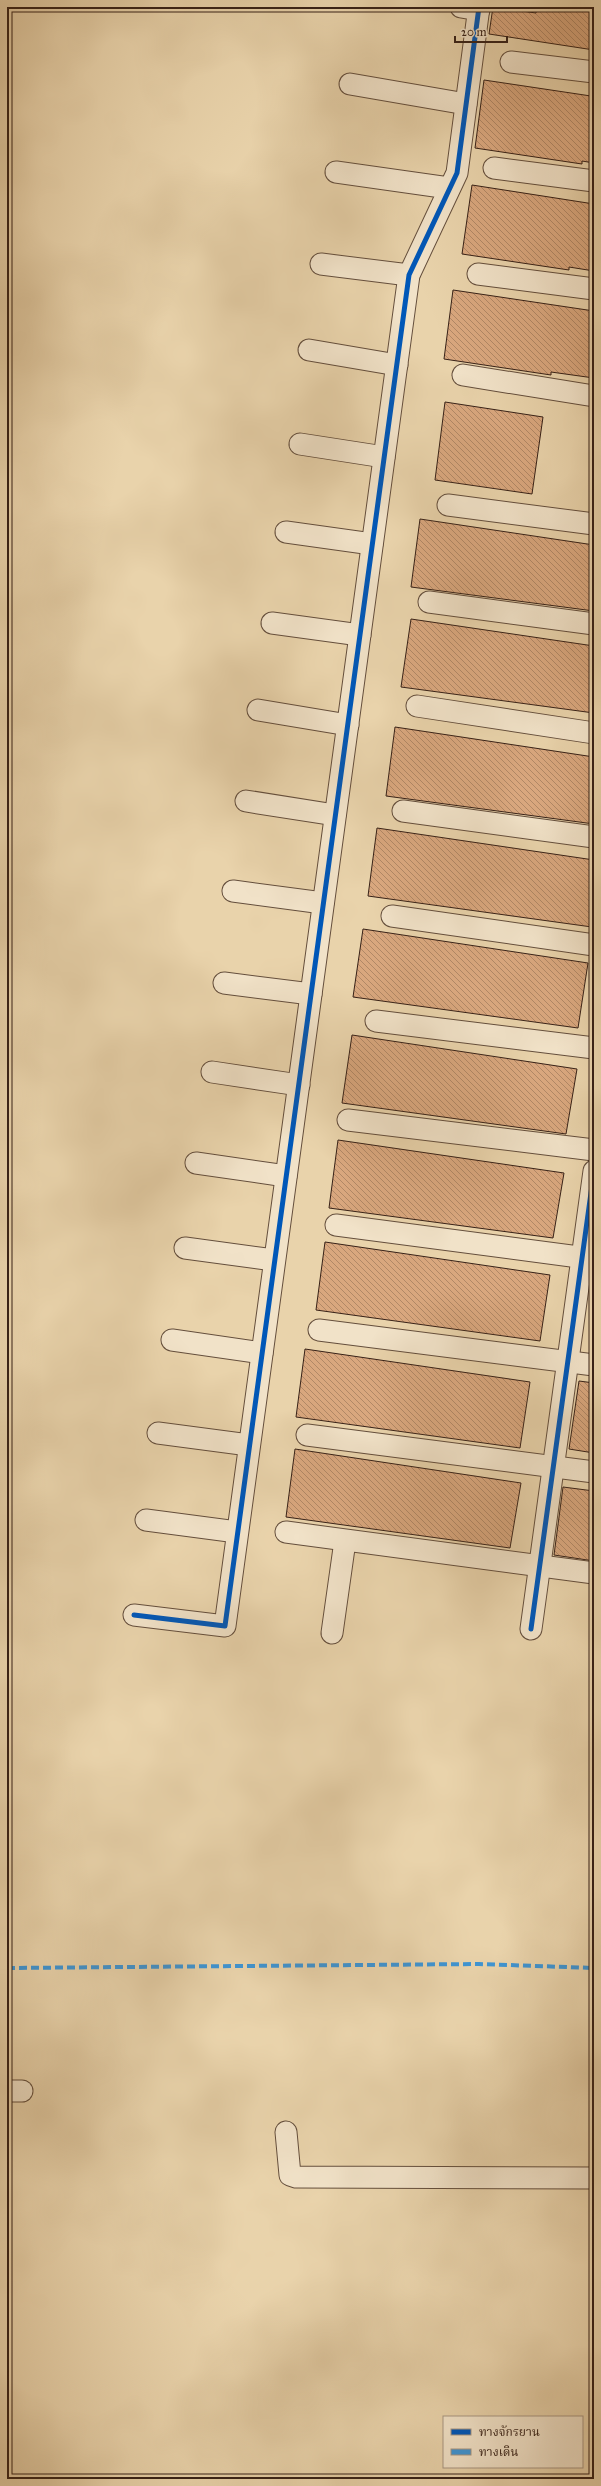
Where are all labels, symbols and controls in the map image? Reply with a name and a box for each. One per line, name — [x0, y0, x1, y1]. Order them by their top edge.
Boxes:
scale bar — [455, 18, 507, 44]
text: 20 m — [461, 25, 487, 39]
legend — [443, 2416, 583, 2468]
text: ทางจักรยาน — [479, 2425, 540, 2439]
text: ทางเดิน — [479, 2445, 518, 2459]

